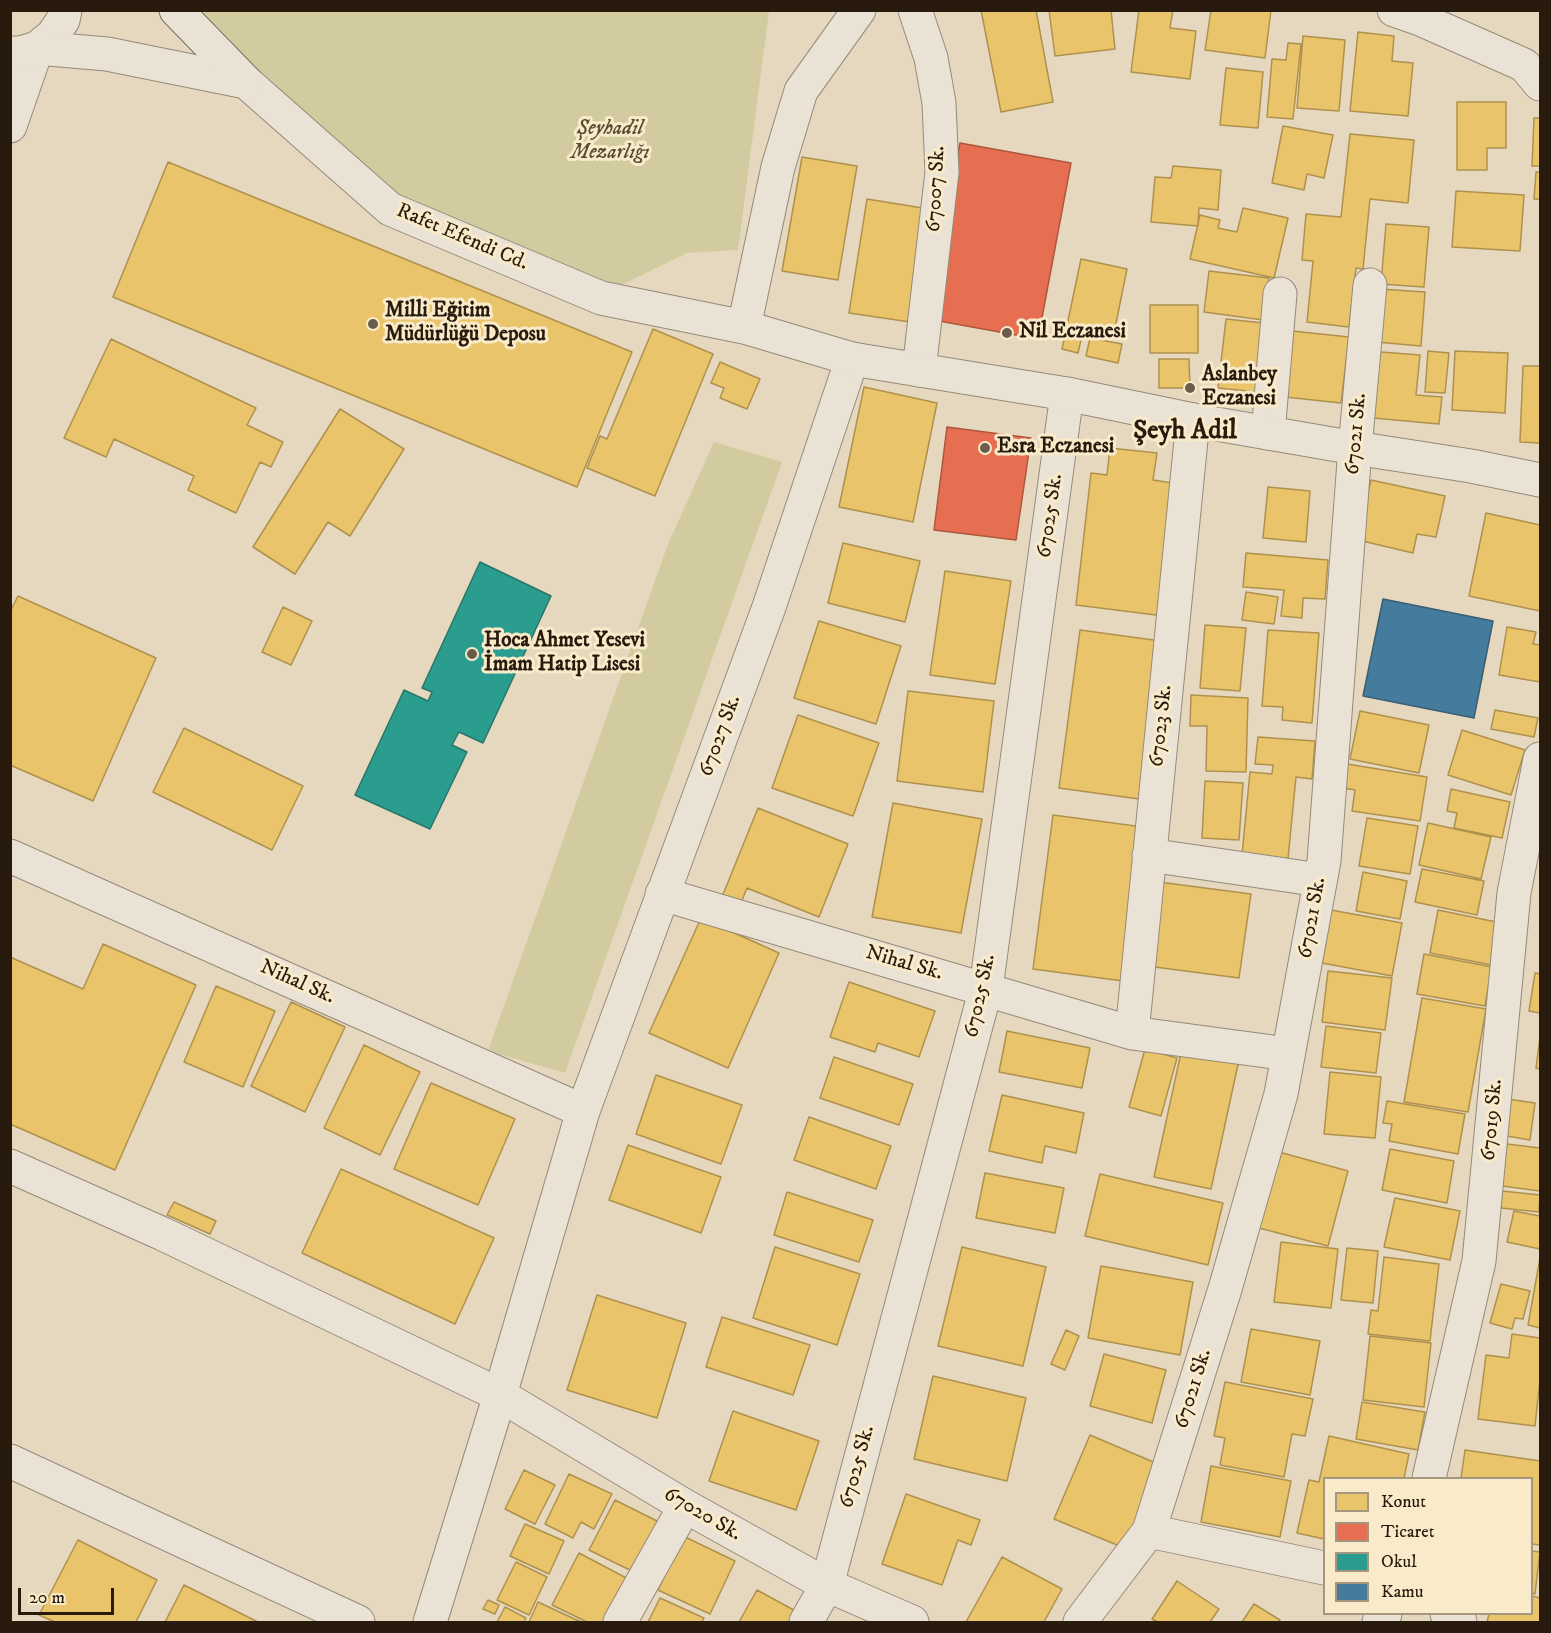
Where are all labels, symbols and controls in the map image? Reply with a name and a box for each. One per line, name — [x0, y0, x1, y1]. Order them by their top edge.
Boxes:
park label: Şeyhadil Mezarlığı — [571, 117, 649, 167]
street label: 67007 Sk. — [922, 145, 952, 233]
street label: Rafet Efendi Cd. — [392, 199, 532, 277]
place label: Milli Eğitim Müdürlüğü Deposu — [385, 299, 546, 349]
marker: Milli Eğitim Müdürlüğü Deposu — [366, 317, 380, 331]
place label: Nil Eczanesi — [1019, 320, 1126, 346]
marker: Nil Eczanesi — [1000, 326, 1014, 340]
place label: Aslanbey Eczanesi — [1202, 363, 1277, 413]
marker: Aslanbey Eczanesi — [1183, 381, 1197, 395]
street label: 67021 Sk. — [1341, 392, 1373, 476]
district label: Şeyh Adil — [1133, 416, 1237, 448]
place label: Esra Eczanesi — [997, 435, 1114, 461]
marker: Esra Eczanesi — [978, 441, 992, 455]
street label: 67025 Sk. — [1033, 472, 1069, 560]
place label: Hoca Ahmet Yesevi İmam Hatip Lisesi — [484, 629, 645, 679]
marker: Hoca Ahmet Yesevi İmam Hatip Lisesi — [465, 647, 479, 661]
street label: 67023 Sk. — [1145, 684, 1179, 768]
street label: 67027 Sk. — [695, 692, 747, 780]
street label: 67021 Sk. — [1293, 875, 1333, 961]
street label: Nihal Sk. — [862, 941, 946, 987]
street label: 67025 Sk. — [960, 952, 1002, 1040]
street label: Nihal Sk. — [256, 955, 338, 1011]
street label: 67019 Sk. — [1477, 1078, 1509, 1162]
street label: 67021 Sk. — [1170, 1346, 1218, 1432]
street label: 67025 Sk. — [835, 1423, 881, 1511]
legend — [1323, 1477, 1533, 1615]
street label: 67020 Sk. — [659, 1483, 745, 1547]
text: Konut — [1381, 1491, 1426, 1513]
text: Ticaret — [1381, 1521, 1435, 1543]
text: Okul — [1381, 1551, 1417, 1573]
scale bar — [21, 1576, 117, 1614]
text: Kamu — [1381, 1581, 1423, 1603]
text: 20 m — [29, 1587, 65, 1609]

